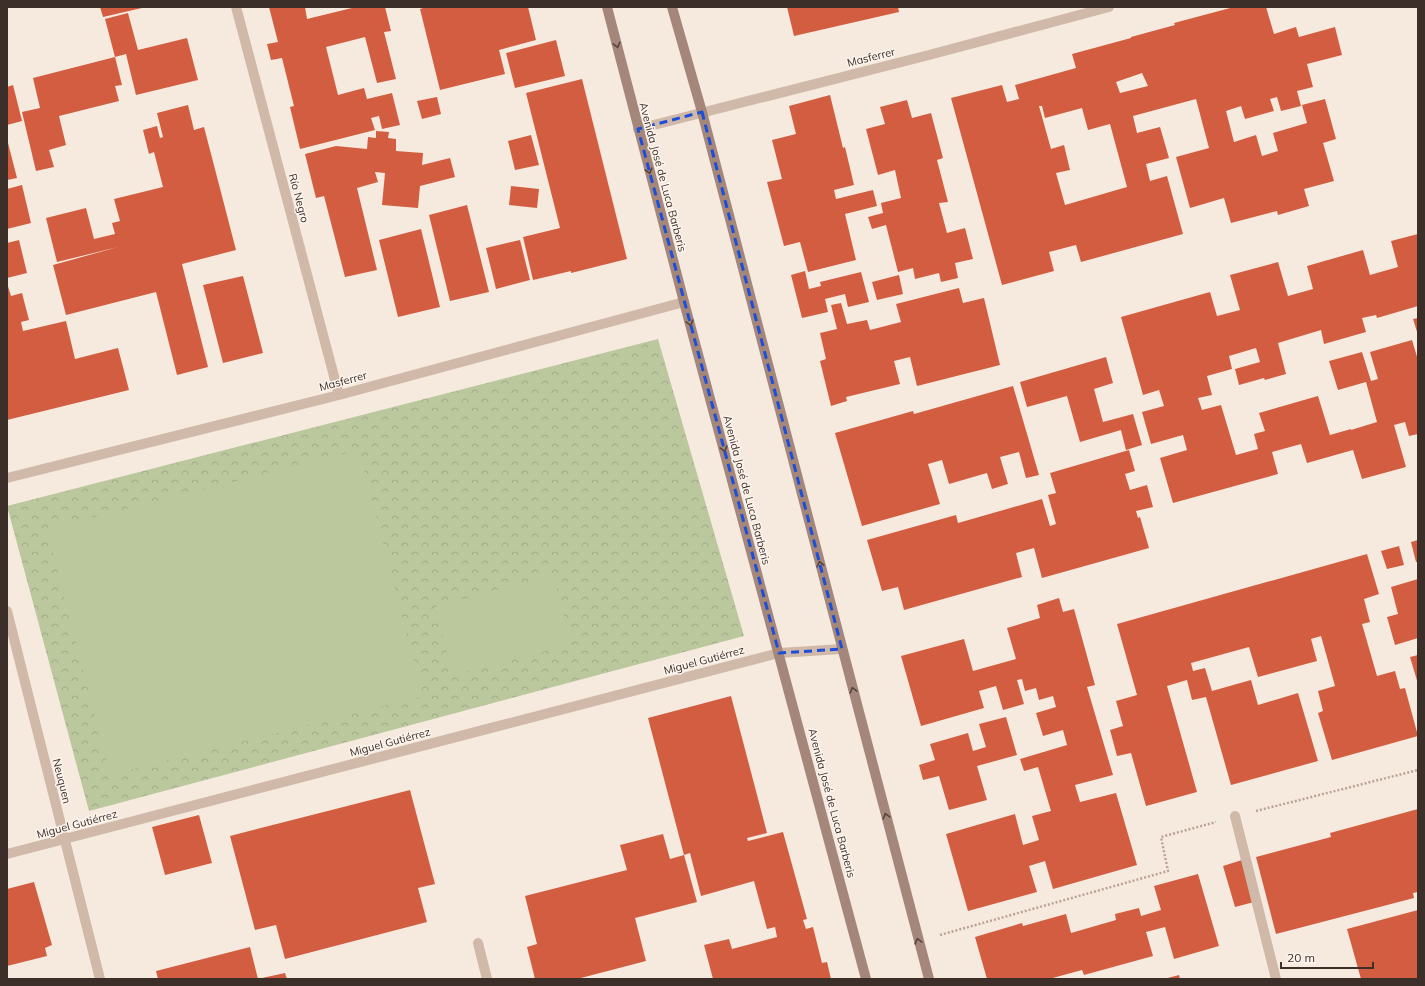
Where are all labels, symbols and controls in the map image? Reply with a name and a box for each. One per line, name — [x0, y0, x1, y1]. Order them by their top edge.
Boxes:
one-way arrow — [612, 41, 621, 48]
street label: Masferrer — [846, 44, 896, 70]
street label: Avenida José de Luca Barberis — [636, 101, 690, 253]
one-way arrow — [644, 167, 653, 174]
street label: Río Negro — [286, 172, 312, 224]
one-way arrow — [685, 320, 693, 327]
street label: Masferrer — [318, 368, 368, 394]
street label: Avenida José de Luca Barberis — [720, 414, 774, 566]
one-way arrow — [719, 446, 727, 452]
one-way arrow — [816, 561, 825, 568]
street label: Miguel Gutiérrez — [662, 642, 746, 677]
one-way arrow — [849, 687, 858, 694]
street label: Miguel Gutiérrez — [348, 724, 432, 759]
street label: Avenida José de Luca Barberis — [805, 727, 859, 879]
street label: Neuquen — [50, 757, 74, 805]
street label: Miguel Gutiérrez — [35, 806, 119, 841]
one-way arrow — [882, 812, 890, 819]
one-way arrow — [914, 938, 923, 945]
scale bar — [1281, 944, 1373, 970]
text: 20 m — [1287, 950, 1315, 965]

